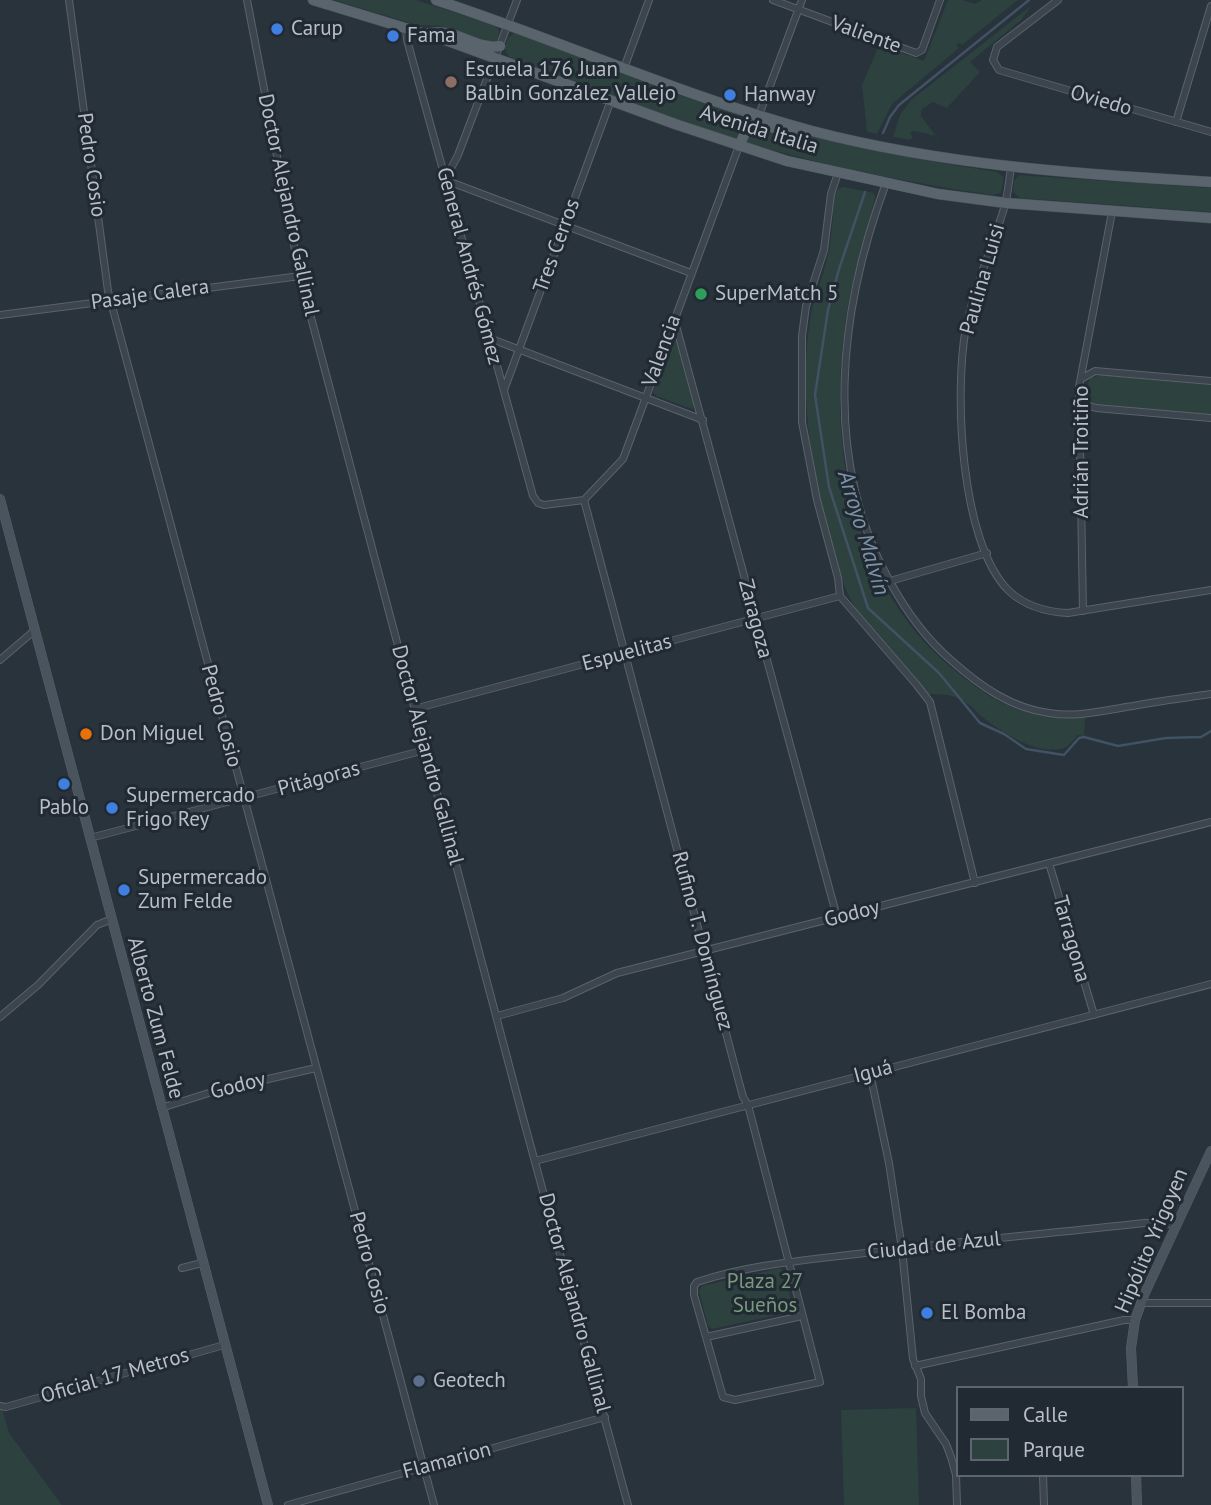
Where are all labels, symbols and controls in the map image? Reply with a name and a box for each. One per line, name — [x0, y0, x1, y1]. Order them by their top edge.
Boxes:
street label: Valiente — [828, 11, 904, 59]
place label: Carup — [291, 16, 343, 42]
marker: Carup — [269, 21, 285, 37]
place label: Fama — [407, 23, 456, 49]
marker: Fama — [385, 28, 401, 44]
place label: Escuela 176 Juan Balbin González Vallejo — [465, 57, 676, 107]
marker: Escuela 176 Juan Balbin González Vallejo — [443, 74, 459, 90]
street label: Oviedo — [1067, 80, 1135, 122]
place label: Hanway — [744, 82, 816, 108]
marker: Hanway — [722, 87, 738, 103]
street label: Doctor Alejandro Gallinal — [252, 92, 324, 318]
street label: Avenida Italia — [697, 100, 821, 160]
street label: Pedro Cosio — [71, 111, 111, 219]
street label: General Andrés Gómez — [431, 165, 507, 367]
street label: Tres Cerros — [528, 196, 586, 296]
street label: Paulina Luisi — [955, 221, 1011, 337]
street label: Pasaje Calera — [89, 274, 211, 316]
place label: SuperMatch 5 — [715, 281, 839, 307]
marker: SuperMatch 5 — [693, 286, 709, 302]
street label: Valencia — [637, 311, 687, 391]
street label: Adrián Troitiño — [1069, 386, 1095, 518]
water label: Arroyo Malvín — [831, 467, 895, 599]
street label: Zaragoza — [732, 577, 778, 661]
street label: Espuelitas — [580, 629, 674, 677]
street label: Doctor Alejandro Gallinal — [386, 642, 468, 868]
street label: Pedro Cosio — [195, 662, 247, 770]
place label: Don Miguel — [100, 721, 204, 747]
marker: Don Miguel — [78, 726, 94, 742]
street label: Pitágoras — [275, 756, 363, 802]
marker: Pablo — [56, 776, 72, 792]
place label: Supermercado Frigo Rey — [126, 783, 255, 833]
place label: Pablo — [39, 795, 89, 821]
marker: Supermercado Frigo Rey — [104, 800, 120, 816]
street label: Rufino T. Domínguez — [666, 849, 738, 1033]
place label: Supermercado Zum Felde — [138, 865, 267, 915]
marker: Supermercado Zum Felde — [116, 882, 132, 898]
street label: Tarragona — [1047, 893, 1095, 985]
street label: Godoy — [822, 895, 882, 933]
street label: Alberto Zum Felde — [121, 934, 189, 1102]
street label: Iguá — [851, 1055, 895, 1089]
street label: Godoy — [208, 1067, 268, 1105]
street label: Hipólito Yrigoyen — [1110, 1165, 1194, 1317]
street label: Doctor Alejandro Gallinal — [533, 1190, 615, 1416]
street label: Pedro Cosio — [343, 1209, 395, 1317]
street label: Ciudad de Azul — [866, 1226, 1002, 1266]
park label: Plaza 27 Sueños — [727, 1269, 803, 1319]
place label: El Bomba — [941, 1300, 1026, 1326]
marker: El Bomba — [919, 1305, 935, 1321]
street label: Oficial 17 Metros — [38, 1343, 192, 1409]
place label: Geotech — [433, 1368, 506, 1394]
marker: Geotech — [411, 1373, 427, 1389]
legend — [956, 1386, 1183, 1477]
text: Calle — [1023, 1401, 1068, 1428]
text: Parque — [1023, 1436, 1085, 1463]
street label: Flamarion — [400, 1437, 494, 1485]

